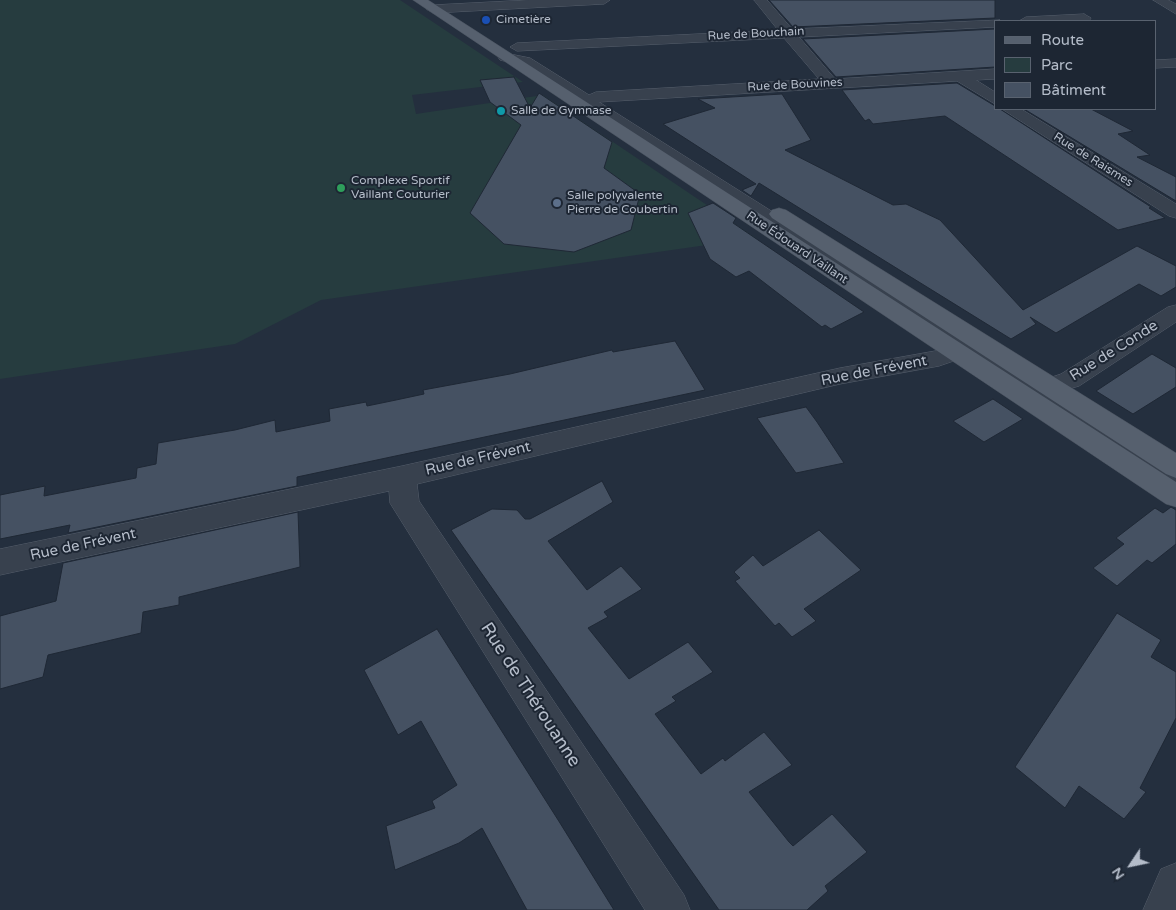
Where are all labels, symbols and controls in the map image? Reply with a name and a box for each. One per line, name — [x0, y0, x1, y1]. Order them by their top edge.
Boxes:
place label: Cimetière — [496, 13, 551, 27]
marker: Cimetière — [480, 14, 492, 26]
legend — [994, 20, 1156, 110]
street label: Rue de Bouchain — [707, 24, 805, 44]
text: Route — [1041, 31, 1084, 49]
text: Parc — [1041, 56, 1073, 74]
street label: Rue de Bouvines — [747, 75, 843, 95]
text: Bâtiment — [1041, 81, 1106, 99]
place label: Salle de Gymnase — [511, 104, 612, 118]
marker: Salle de Gymnase — [495, 105, 507, 117]
street label: Rue de Raismes — [1051, 130, 1135, 190]
place label: Complexe Sportif Vaillant Couturier — [351, 174, 450, 202]
marker: Complexe Sportif Vaillant Couturier — [335, 182, 347, 194]
place label: Salle polyvalente Pierre de Coubertin — [567, 189, 678, 217]
marker: Salle polyvalente Pierre de Coubertin — [551, 197, 563, 209]
street label: Rue Édouard Vaillant — [744, 209, 850, 287]
street label: Rue de Conde — [1067, 317, 1161, 385]
street label: Rue de Frévent — [819, 352, 929, 390]
street label: Rue de Frévent — [423, 438, 533, 480]
street label: Rue de Frévent — [28, 525, 138, 565]
street label: Rue de Thérouanne — [475, 619, 585, 771]
north arrow — [1106, 840, 1156, 890]
text: N — [1108, 864, 1128, 883]

